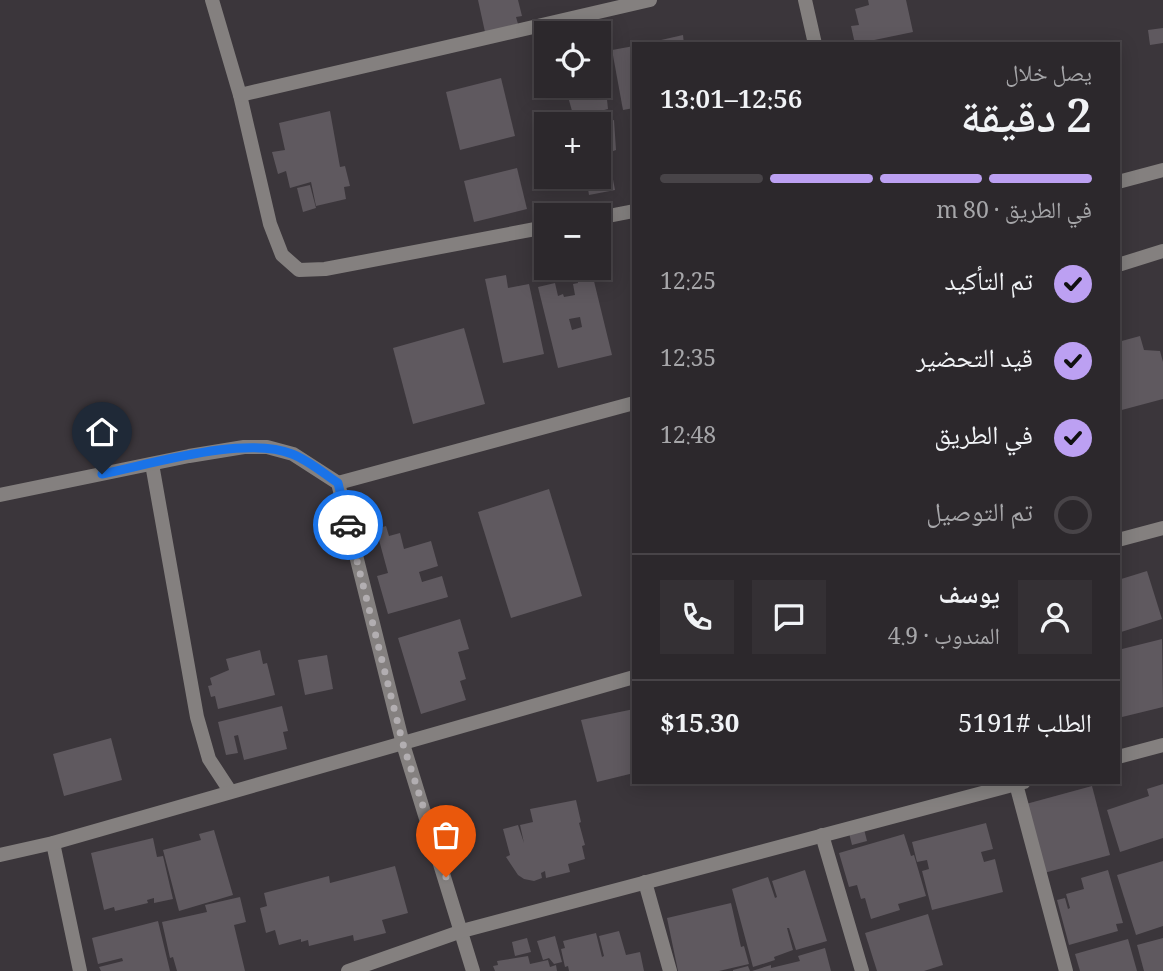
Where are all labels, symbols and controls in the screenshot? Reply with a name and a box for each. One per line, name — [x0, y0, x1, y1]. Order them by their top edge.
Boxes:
map controls — [534, 21, 611, 280]
button: locate — [534, 21, 611, 98]
text: يصل خلال — [1005, 56, 1092, 96]
text: 12:56–13:01 — [660, 80, 802, 124]
text: 2 دقيقة — [961, 83, 1092, 161]
button: + — [534, 112, 611, 189]
text: في الطريق · 80 m — [936, 193, 1092, 233]
button: − — [534, 203, 611, 280]
text: تم التأكيد — [944, 262, 1033, 306]
text: 12:25 — [660, 264, 716, 304]
icon: check — [1054, 265, 1092, 303]
text: قيد التحضير — [916, 339, 1033, 383]
text: 12:35 — [660, 341, 716, 381]
icon: check — [1054, 342, 1092, 380]
pin — [72, 402, 132, 474]
icon: home — [83, 413, 121, 451]
text: في الطريق — [934, 416, 1033, 460]
text: 12:48 — [660, 418, 716, 458]
icon: check — [1054, 419, 1092, 457]
courier — [313, 490, 383, 560]
text: تم التوصيل — [926, 493, 1033, 537]
icon: car — [329, 506, 367, 544]
text: يوسف — [939, 575, 1000, 619]
button: phone — [660, 580, 734, 654]
button: chat — [752, 580, 826, 654]
button: person — [1018, 580, 1092, 654]
text: المندوب · 4.9 — [888, 619, 1000, 659]
text: $15.30 — [660, 704, 739, 748]
text: الطلب #5191 — [958, 704, 1092, 748]
pin — [416, 805, 476, 877]
icon: bag — [427, 816, 465, 854]

